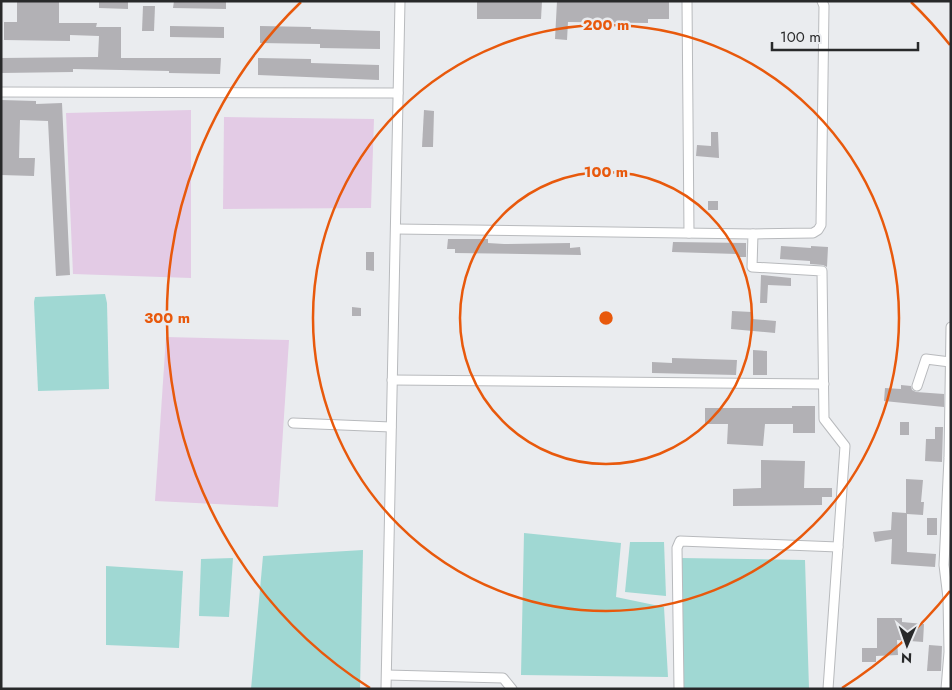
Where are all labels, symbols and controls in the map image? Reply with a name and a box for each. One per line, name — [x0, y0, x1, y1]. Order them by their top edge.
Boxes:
text: 200 m — [583, 14, 629, 36]
scale bar — [772, 20, 918, 52]
text: 100 m — [780, 26, 821, 48]
text: 100 m — [584, 161, 628, 183]
text: 300 m — [144, 307, 190, 329]
centre of rings — [597, 309, 615, 327]
north arrow — [882, 620, 932, 670]
text: N — [901, 648, 912, 668]

